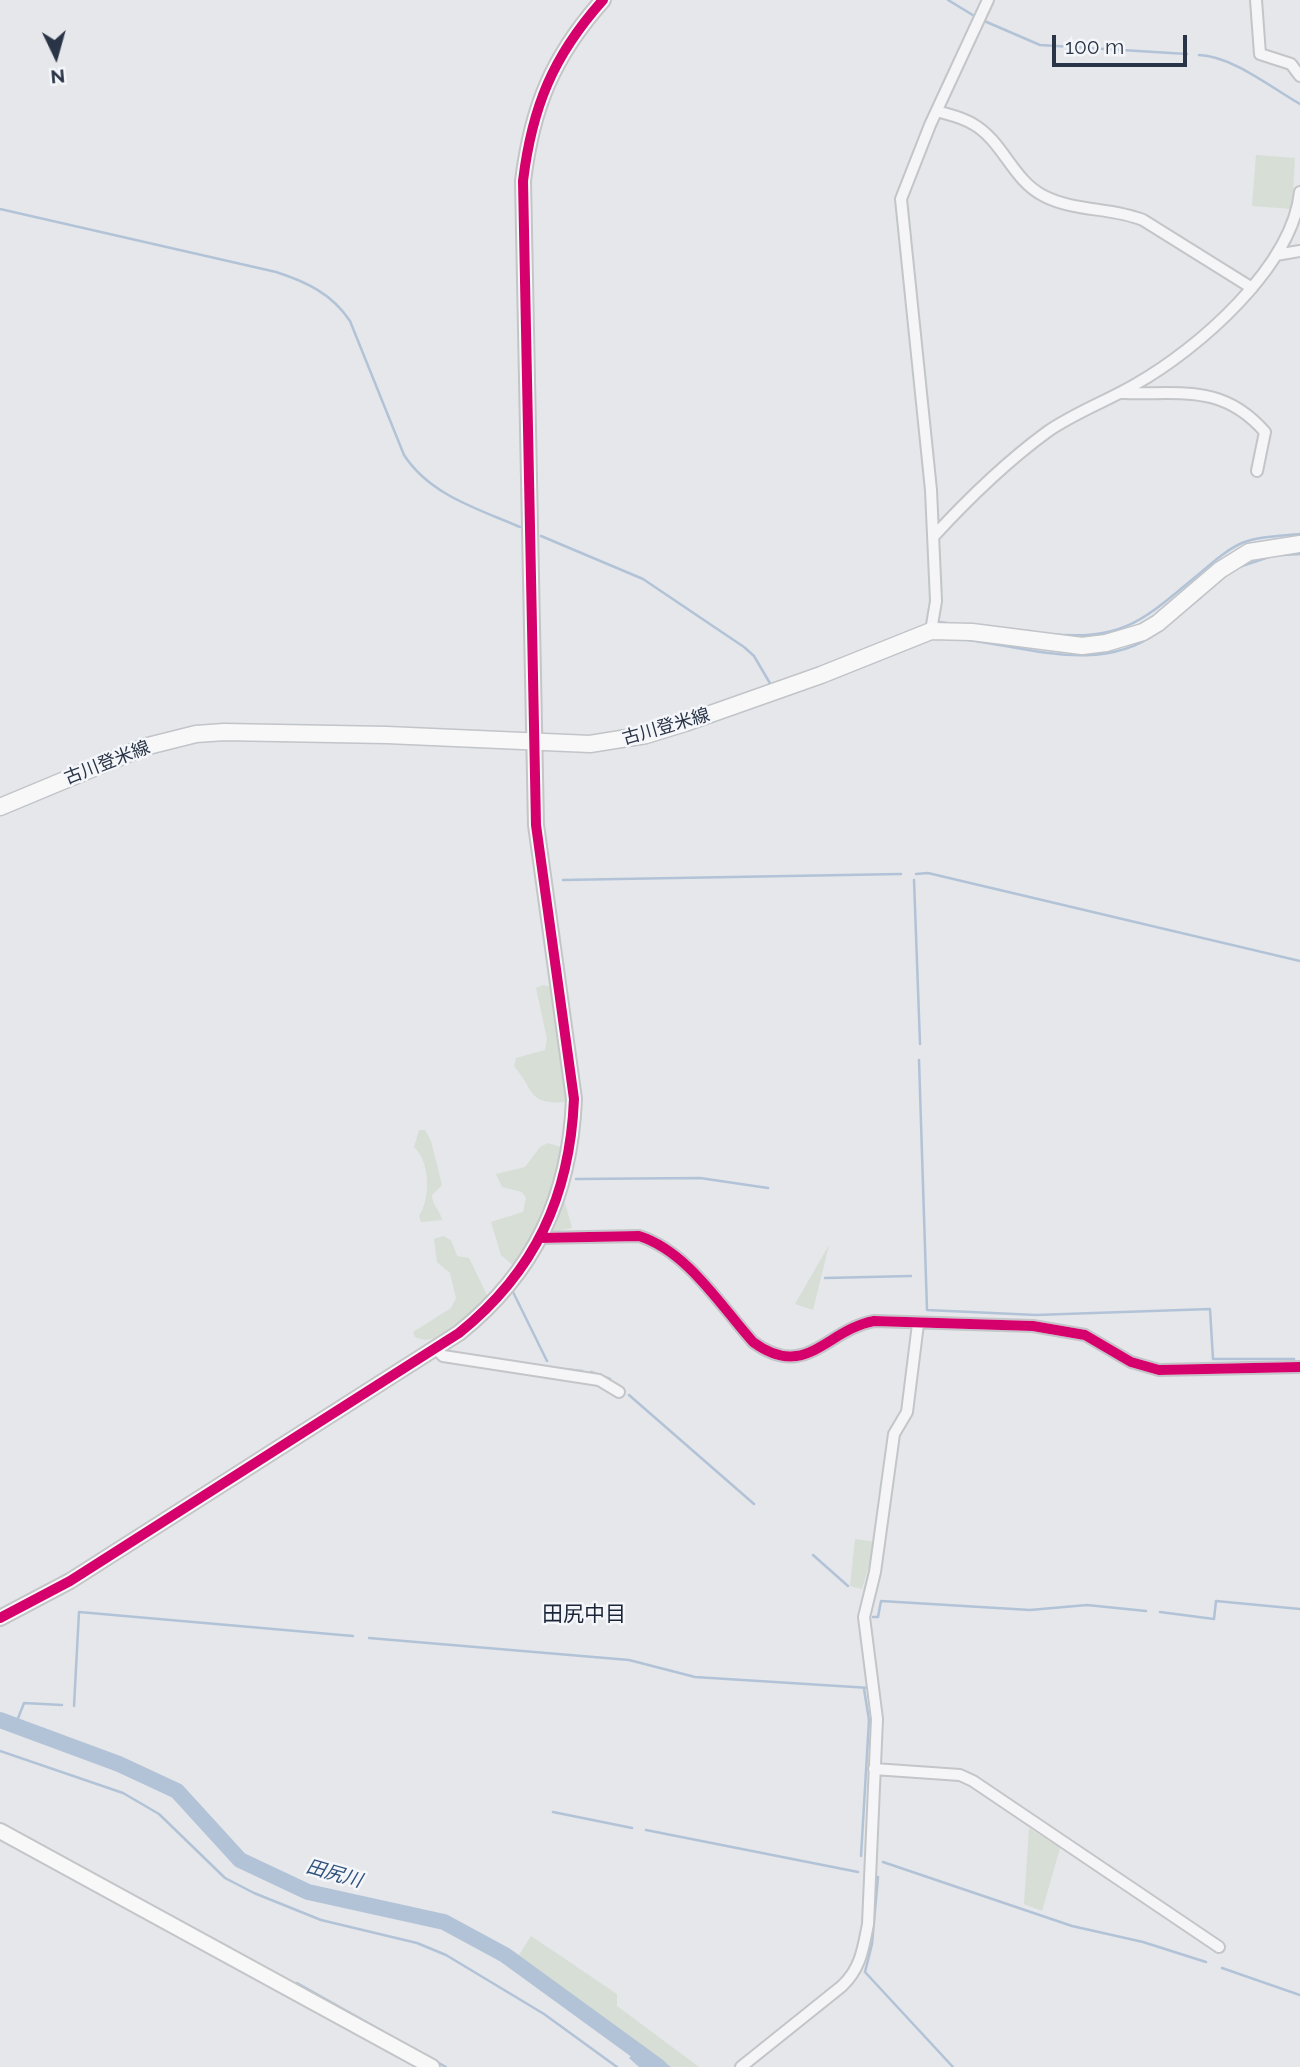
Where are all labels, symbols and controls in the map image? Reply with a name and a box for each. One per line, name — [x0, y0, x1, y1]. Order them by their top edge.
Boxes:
north arrow — [21, 21, 91, 91]
scale bar — [1055, 21, 1190, 65]
text: 100 m — [1065, 34, 1124, 59]
text: N — [50, 65, 66, 89]
street label: 古川登米線 — [620, 704, 712, 750]
street label: 古川登米線 — [61, 737, 153, 789]
district label: 田尻中目 — [542, 1602, 626, 1628]
water label: 田尻川 — [303, 1855, 365, 1893]

